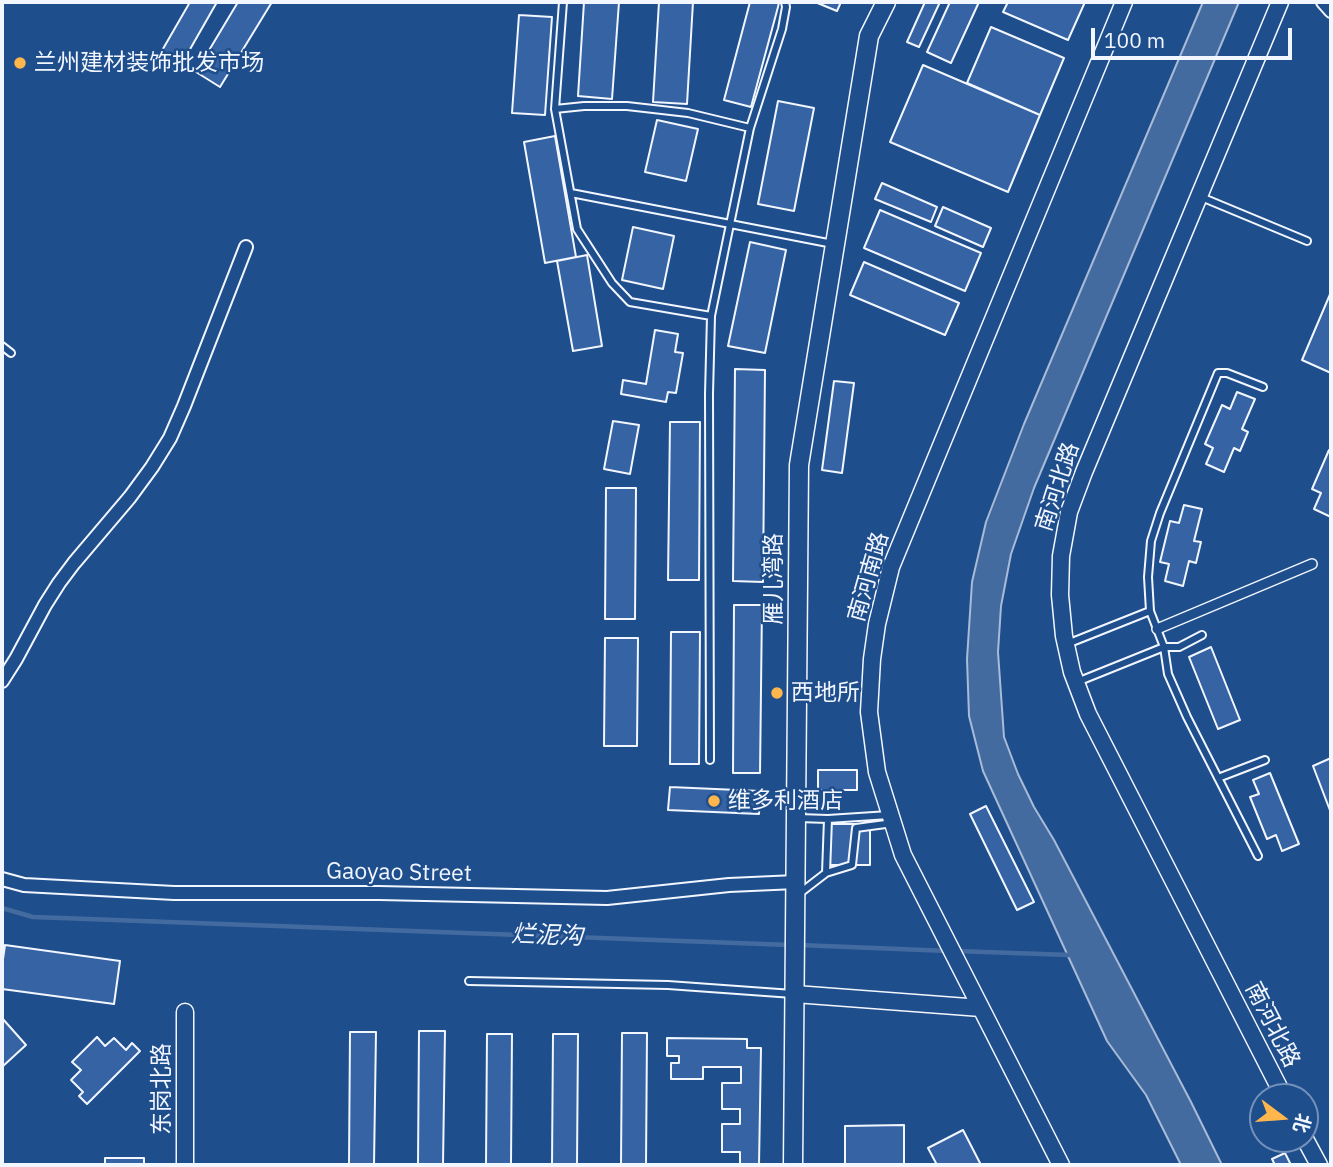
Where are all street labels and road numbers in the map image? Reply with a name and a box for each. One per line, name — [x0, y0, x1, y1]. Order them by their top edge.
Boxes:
street label: 南河北路 — [1031, 439, 1085, 535]
street label: 南河南路 — [843, 529, 895, 625]
street label: 雁儿湾路 — [760, 533, 788, 625]
street label: Gaoyao Street — [326, 858, 472, 888]
street label: 南河北路 — [1239, 978, 1305, 1072]
street label: 东岗北路 — [148, 1043, 176, 1135]

